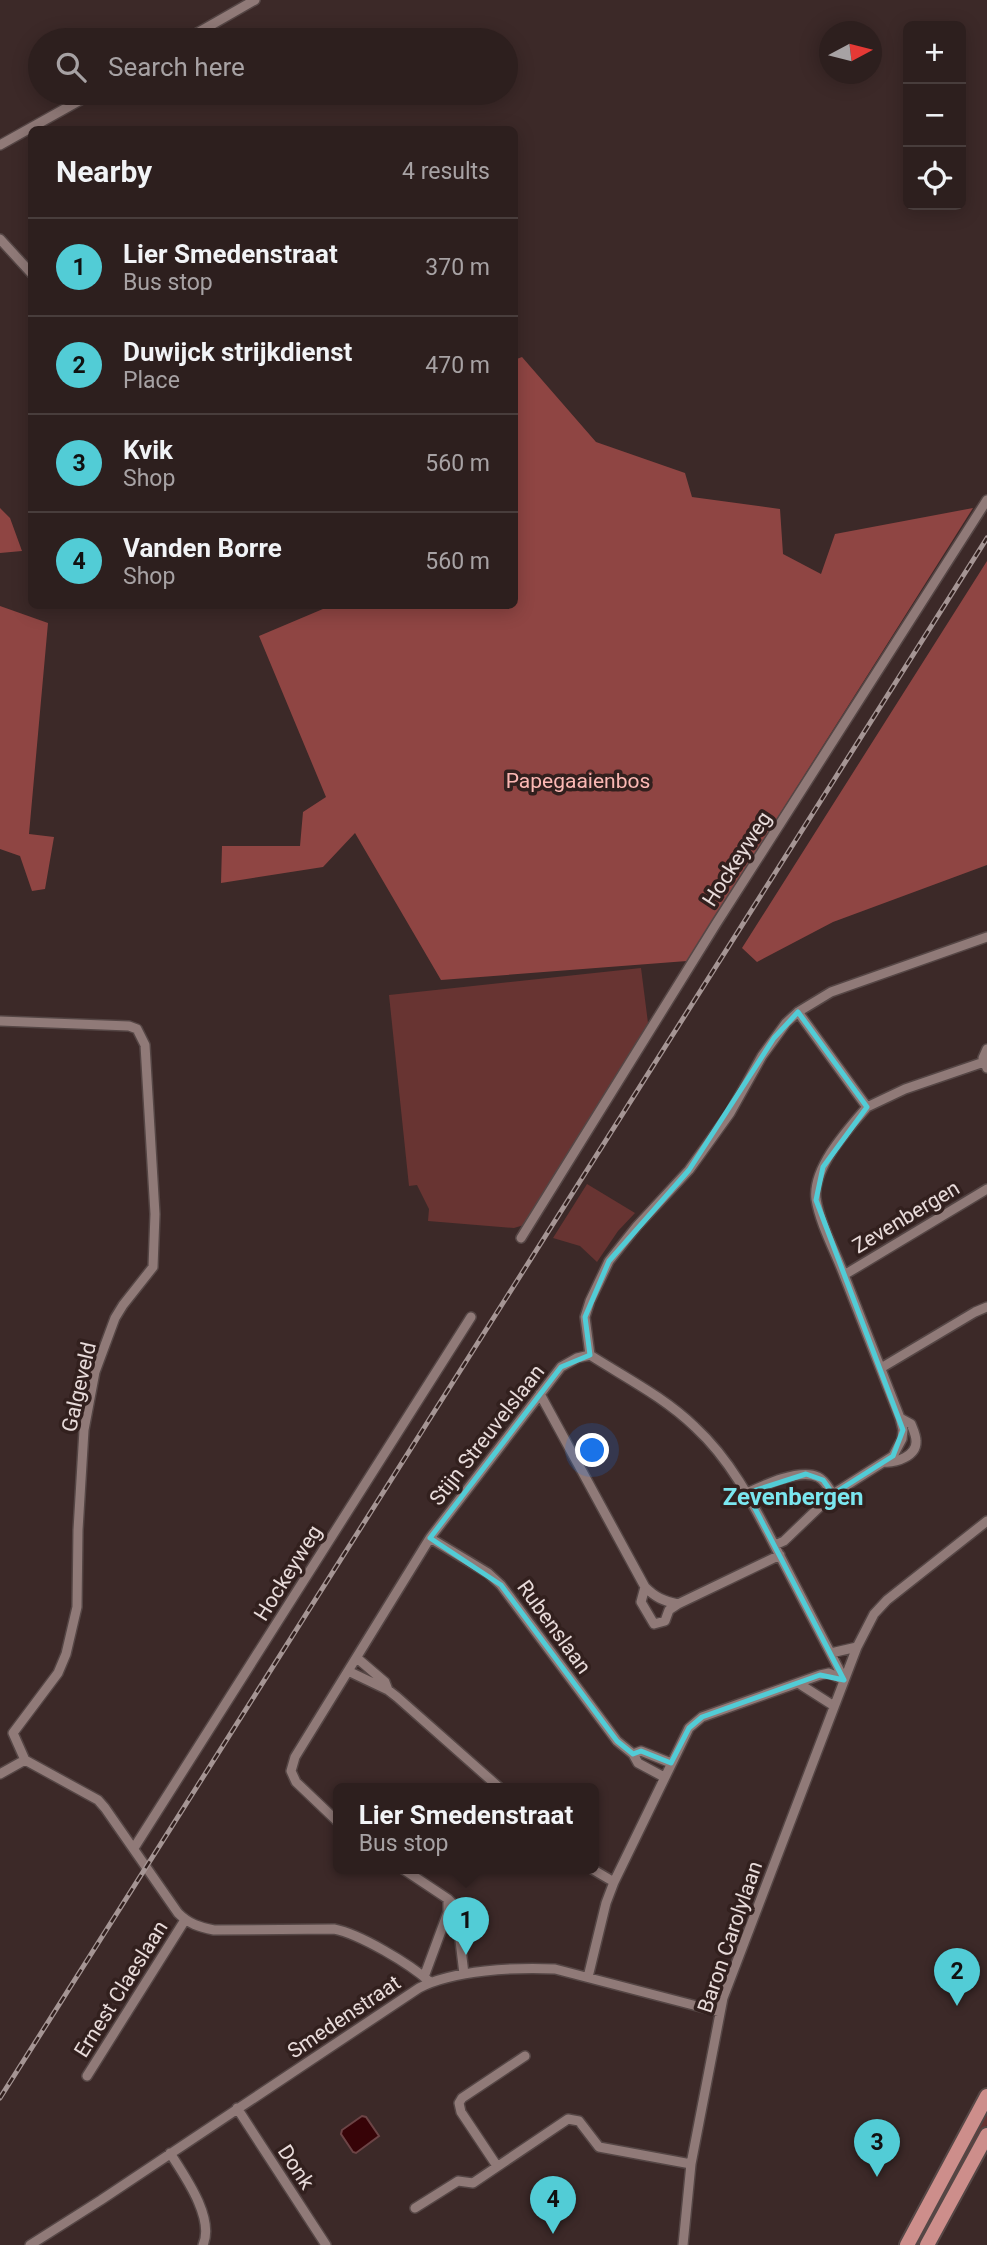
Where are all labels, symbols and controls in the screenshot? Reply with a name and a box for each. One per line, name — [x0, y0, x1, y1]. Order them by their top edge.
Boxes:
north arrow — [819, 21, 882, 84]
map controls — [903, 21, 966, 210]
button: + — [903, 21, 966, 84]
search box — [28, 28, 518, 105]
icon: search — [52, 48, 90, 86]
text: Search here — [108, 52, 245, 82]
button: − — [903, 84, 966, 147]
button: locate — [903, 147, 966, 210]
text: Nearby — [56, 154, 152, 189]
text: 4 results — [402, 158, 490, 185]
text: Lier Smedenstraat — [123, 239, 338, 269]
text: 1 — [72, 254, 86, 281]
text: 370 m — [425, 254, 490, 281]
text: Bus stop — [123, 269, 213, 296]
text: Duwijck strijkdienst — [123, 337, 352, 367]
text: 2 — [72, 352, 86, 379]
text: 470 m — [425, 352, 490, 379]
text: Place — [123, 367, 180, 394]
text: Kvik — [123, 435, 173, 465]
text: 3 — [72, 450, 86, 477]
text: 560 m — [425, 450, 490, 477]
text: Shop — [123, 465, 175, 492]
text: Vanden Borre — [123, 533, 282, 563]
text: 4 — [72, 548, 86, 575]
text: 560 m — [425, 548, 490, 575]
text: Shop — [123, 563, 175, 590]
park label: Papegaaienbos — [506, 769, 650, 793]
street label: Hockeyweg — [698, 807, 776, 911]
street label: Zevenbergen — [848, 1176, 964, 1258]
street label: Galgeveld — [57, 1340, 101, 1434]
street label: Stijn Streuvelslaan — [425, 1360, 549, 1510]
your location — [575, 1433, 609, 1467]
district label: Zevenbergen — [723, 1483, 863, 1511]
street label: Hockeyweg — [249, 1521, 327, 1625]
street label: Rubenslaan — [512, 1576, 596, 1678]
popup — [333, 1783, 599, 1874]
text: Lier Smedenstraat — [359, 1800, 573, 1830]
text: Bus stop — [359, 1830, 448, 1857]
street label: Baron Carolylaan — [693, 1858, 767, 2016]
pin: 1 — [443, 1897, 489, 1955]
street label: Ernest Claeslaan — [69, 1916, 173, 2062]
pin: 2 — [934, 1948, 980, 2006]
street label: Smedenstraat — [283, 1970, 405, 2064]
pin: 3 — [854, 2119, 900, 2177]
street label: Donk — [273, 2140, 319, 2194]
pin: 4 — [530, 2176, 576, 2234]

